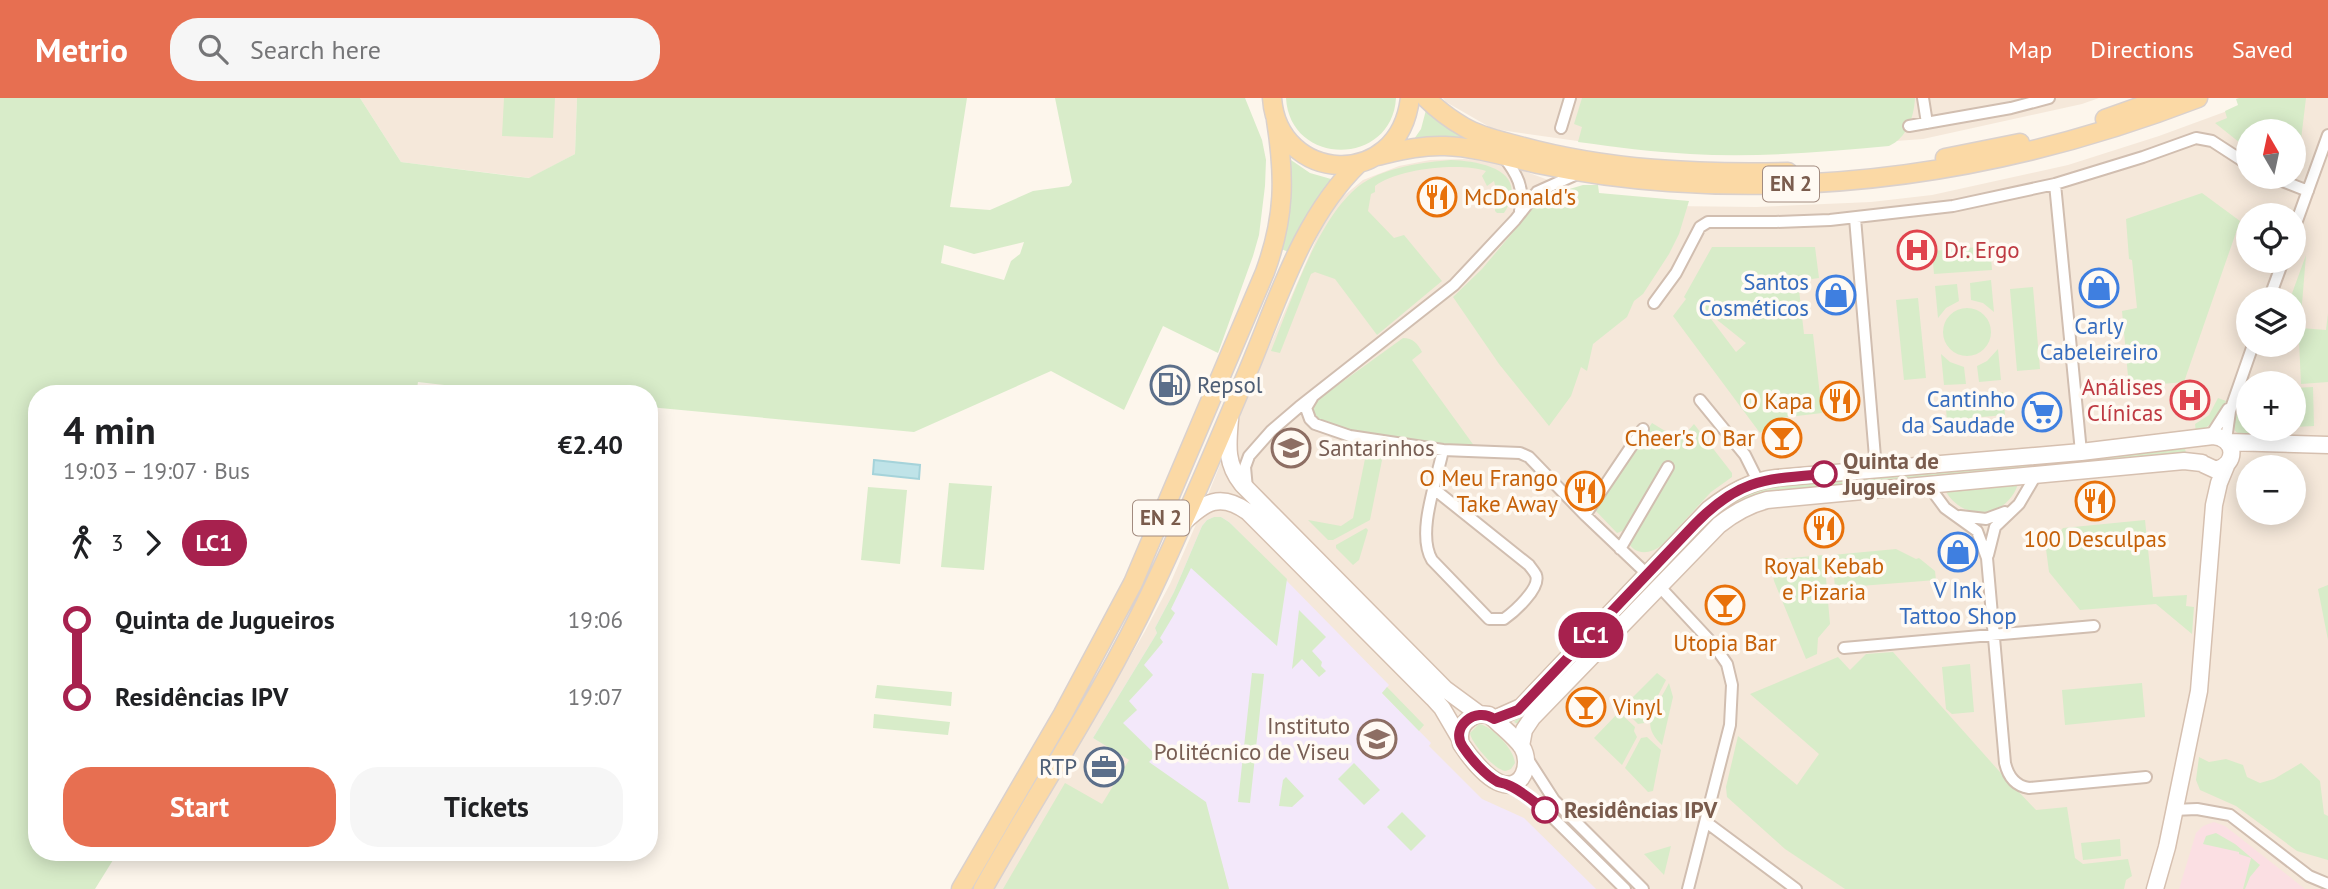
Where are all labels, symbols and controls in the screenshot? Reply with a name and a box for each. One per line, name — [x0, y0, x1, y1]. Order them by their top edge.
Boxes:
search box — [170, 18, 660, 81]
text: Metrio — [35, 28, 128, 71]
icon: search — [194, 30, 232, 68]
text: Search here — [250, 33, 381, 66]
text: Map — [2008, 34, 2052, 65]
text: Directions — [2090, 34, 2194, 65]
text: Saved — [2232, 34, 2293, 65]
north arrow — [2236, 119, 2306, 189]
map controls — [2236, 119, 2306, 525]
road number: EN 2 — [1763, 166, 1819, 202]
restaurant icon: McDonald's — [1416, 176, 1458, 218]
place label: McDonald's — [1464, 182, 1576, 211]
button: locate — [2236, 203, 2306, 273]
hospital icon: Dr. Ergo — [1896, 229, 1938, 271]
place label: Dr. Ergo — [1944, 235, 2020, 264]
place label: Santos Cosméticos — [1698, 267, 1809, 322]
shop icon: Carly Cabeleireiro — [2078, 267, 2120, 309]
shop icon: Santos Cosméticos — [1815, 274, 1857, 316]
button: layers — [2236, 287, 2306, 357]
place label: Carly Cabeleireiro — [2040, 311, 2158, 366]
fuel station icon: Repsol — [1149, 364, 1191, 406]
place label: Repsol — [1197, 370, 1263, 399]
button: + — [2236, 371, 2306, 441]
place label: Análises Clínicas — [2082, 372, 2163, 427]
hospital icon: Análises Clínicas — [2169, 379, 2211, 421]
restaurant icon: O Kapa — [1819, 380, 1861, 422]
place label: Cantinho da Saudade — [1901, 384, 2015, 439]
place label: O Kapa — [1742, 386, 1813, 415]
supermarket icon: Cantinho da Saudade — [2021, 391, 2063, 433]
text: 4 min — [63, 405, 156, 454]
bar icon: Cheer's O Bar — [1761, 417, 1803, 459]
place label: Cheer's O Bar — [1624, 423, 1755, 452]
school or university icon: Santarinhos — [1270, 427, 1312, 469]
text: €2.40 — [558, 428, 623, 461]
place label: Santarinhos — [1318, 433, 1435, 462]
place label: Quinta de Jugueiros — [1842, 446, 1939, 501]
button: − — [2236, 455, 2306, 525]
text: 19:03 – 19:07 · Bus — [63, 456, 250, 485]
marker: Quinta de Jugueiros — [1811, 461, 1837, 487]
place label: O Meu Frango Take Away — [1419, 463, 1558, 518]
restaurant icon: O Meu Frango Take Away — [1564, 470, 1606, 512]
restaurant icon: 100 Desculpas — [2074, 480, 2116, 522]
road number: EN 2 — [1133, 500, 1189, 536]
restaurant icon: Royal Kebab e Pizaria — [1803, 507, 1845, 549]
icon: walk — [63, 524, 101, 562]
icon: forward — [134, 524, 172, 562]
place label: 100 Desculpas — [2023, 524, 2167, 553]
text: LC1 — [196, 527, 233, 558]
text: 3 — [111, 528, 124, 557]
shop icon: V Ink Tattoo Shop — [1937, 531, 1979, 573]
place label: Royal Kebab e Pizaria — [1764, 551, 1884, 606]
place label: V Ink Tattoo Shop — [1899, 575, 2017, 630]
bar icon: Utopia Bar — [1704, 584, 1746, 626]
text: Quinta de Jugueiros — [115, 603, 335, 636]
text: 19:06 — [568, 605, 623, 634]
line badge: LC1 — [1551, 612, 1631, 658]
text: LC1 — [1572, 619, 1610, 650]
place label: Utopia Bar — [1673, 628, 1777, 657]
text: Residências IPV — [115, 680, 288, 713]
text: 19:07 — [568, 682, 623, 711]
bar icon: Vinyl — [1565, 686, 1607, 728]
place label: Vinyl — [1612, 692, 1663, 721]
place label: Instituto Politécnico de Viseu — [1154, 711, 1350, 766]
school or university icon: Instituto Politécnico de Viseu — [1356, 718, 1398, 760]
office icon: RTP — [1083, 746, 1125, 788]
place label: RTP — [1039, 752, 1077, 781]
button: Start — [63, 767, 336, 847]
button: Tickets — [350, 767, 623, 847]
place label: Residências IPV — [1564, 795, 1718, 824]
marker: Residências IPV — [1532, 797, 1558, 823]

